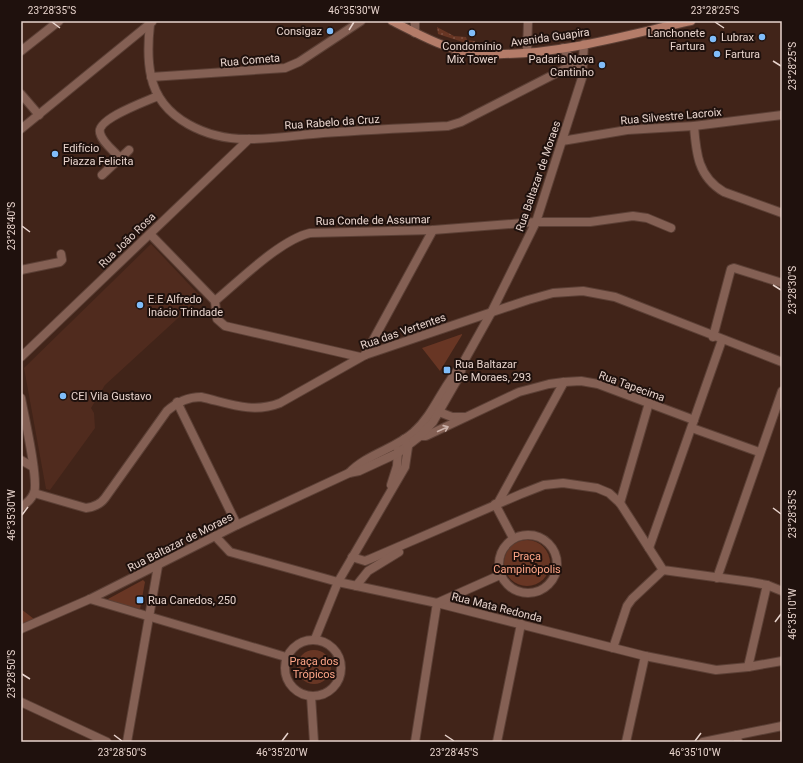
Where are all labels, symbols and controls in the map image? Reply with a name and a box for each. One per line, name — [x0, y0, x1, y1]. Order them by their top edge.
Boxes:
text: 23°28'35"S — [28, 5, 76, 16]
text: 46°35'30"W — [328, 5, 380, 16]
text: 23°28'25"S — [691, 5, 739, 16]
place label: Consigaz — [277, 25, 323, 38]
marker: Consigaz — [325, 26, 335, 36]
street label: Avenida Guapira — [510, 26, 590, 49]
place label: Lanchonete Fartura — [648, 27, 705, 53]
marker: Condomínio Mix Tower — [467, 28, 477, 38]
place label: Lubrax — [721, 31, 755, 44]
marker: Lubrax — [757, 32, 767, 42]
marker: Lanchonete Fartura — [708, 34, 718, 44]
place label: Condomínio Mix Tower — [442, 40, 502, 66]
text: 23°28'25"S — [787, 42, 798, 90]
place label: Fartura — [725, 48, 760, 61]
marker: Fartura — [712, 49, 722, 59]
street label: Rua Cometa — [220, 51, 281, 70]
place label: Padaria Nova Cantinho — [529, 53, 594, 79]
marker: Padaria Nova Cantinho — [597, 60, 607, 70]
street label: Rua Silvestre Lacroix — [620, 106, 723, 127]
street label: Rua Rabelo da Cruz — [284, 113, 381, 132]
street label: Rua Baltazar de Moraes — [513, 119, 564, 233]
place label: Edifício Piazza Felicita — [63, 142, 133, 168]
marker: Edifício Piazza Felicita — [50, 149, 60, 159]
text: 23°28'40"S — [6, 202, 17, 250]
street label: Rua João Rosa — [96, 210, 158, 271]
street label: Rua Conde de Assumar — [316, 213, 431, 228]
text: 23°28'30"S — [787, 266, 798, 314]
place label: E.E Alfredo Inácio Trindade — [148, 293, 223, 319]
marker: E.E Alfredo Inácio Trindade — [135, 300, 145, 310]
street label: Rua das Vertentes — [359, 311, 448, 352]
place label: Rua Baltazar De Moraes, 293 — [455, 358, 531, 384]
marker: Rua Baltazar De Moraes, 293 — [442, 365, 452, 375]
street label: Rua Tapecima — [597, 369, 667, 404]
place label: CEI Vila Gustavo — [71, 390, 151, 403]
marker: CEI Vila Gustavo — [58, 391, 68, 401]
one-way arrow — [436, 425, 448, 432]
text: 46°35'30"W — [6, 489, 17, 541]
text: 23°28'35"S — [787, 490, 798, 538]
street label: Rua Baltazar de Moraes — [126, 510, 235, 575]
park label: Praça Campinópolis — [493, 550, 561, 576]
text: 46°35'10"W — [787, 588, 798, 640]
street label: Rua Mata Redonda — [450, 590, 543, 625]
place label: Rua Canedos, 250 — [148, 594, 236, 607]
marker: Rua Canedos, 250 — [135, 595, 145, 605]
text: 23°28'50"S — [6, 650, 17, 698]
park label: Praça dos Trópicos — [289, 655, 339, 681]
text: 23°28'50"S — [98, 747, 146, 758]
text: 46°35'20"W — [256, 747, 308, 758]
text: 23°28'45"S — [430, 747, 478, 758]
text: 46°35'10"W — [669, 747, 721, 758]

